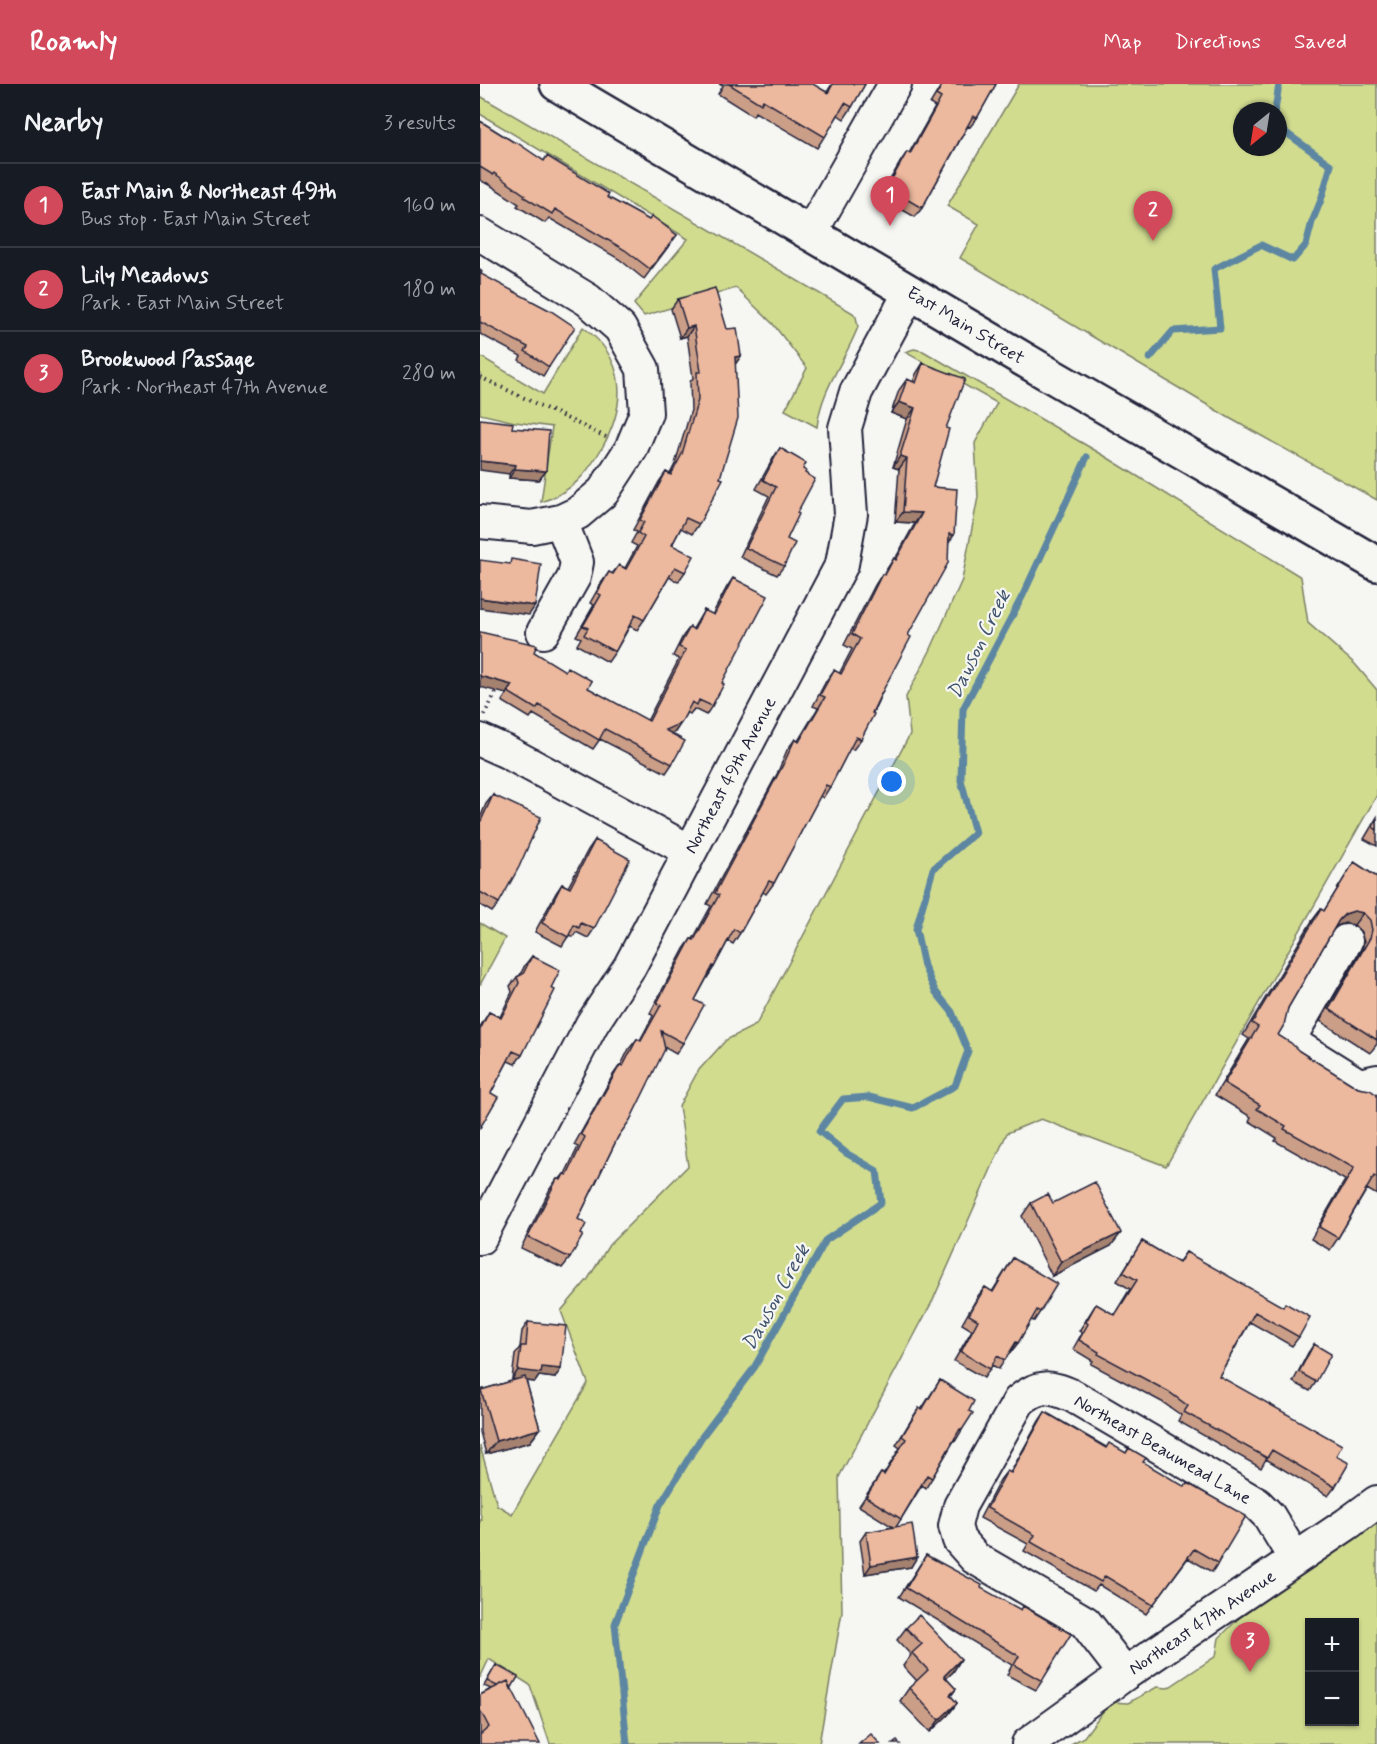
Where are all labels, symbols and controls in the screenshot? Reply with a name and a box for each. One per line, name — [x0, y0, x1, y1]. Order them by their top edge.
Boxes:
text: Roamly — [30, 24, 118, 61]
text: Map — [1103, 28, 1142, 56]
text: Directions — [1175, 28, 1261, 56]
text: Saved — [1294, 28, 1347, 56]
north arrow — [1233, 102, 1287, 156]
text: Nearby — [24, 106, 103, 140]
text: 3 results — [384, 110, 456, 137]
pin: 1 — [870, 176, 910, 226]
text: East Main & Northeast 49th — [81, 178, 337, 206]
text: 1 — [39, 192, 48, 219]
text: 160 m — [403, 192, 456, 219]
pin: 2 — [1134, 192, 1172, 241]
text: Bus stop · East Main Street — [81, 206, 311, 233]
text: Lily Meadows — [81, 262, 209, 290]
text: 2 — [39, 276, 48, 303]
text: 180 m — [403, 276, 456, 303]
street label: East Main Street — [902, 281, 1029, 370]
text: Park · East Main Street — [81, 290, 284, 317]
text: Brookwood Passage — [81, 346, 255, 374]
text: 3 — [39, 360, 48, 387]
text: 280 m — [402, 360, 456, 387]
text: Park · Northeast 47th Avenue — [81, 374, 328, 401]
water label: Dawson Creek — [941, 584, 1018, 703]
street label: Northeast 49th Avenue — [679, 693, 782, 858]
your location — [877, 767, 906, 796]
water label: Dawson Creek — [736, 1238, 818, 1356]
street label: Northeast Beaumead Lane — [1069, 1389, 1256, 1511]
street label: Northeast 47th Avenue — [1124, 1565, 1281, 1681]
map controls — [1305, 1618, 1359, 1726]
button: + — [1305, 1618, 1359, 1672]
pin: 3 — [1230, 1622, 1270, 1672]
button: − — [1305, 1672, 1359, 1726]

